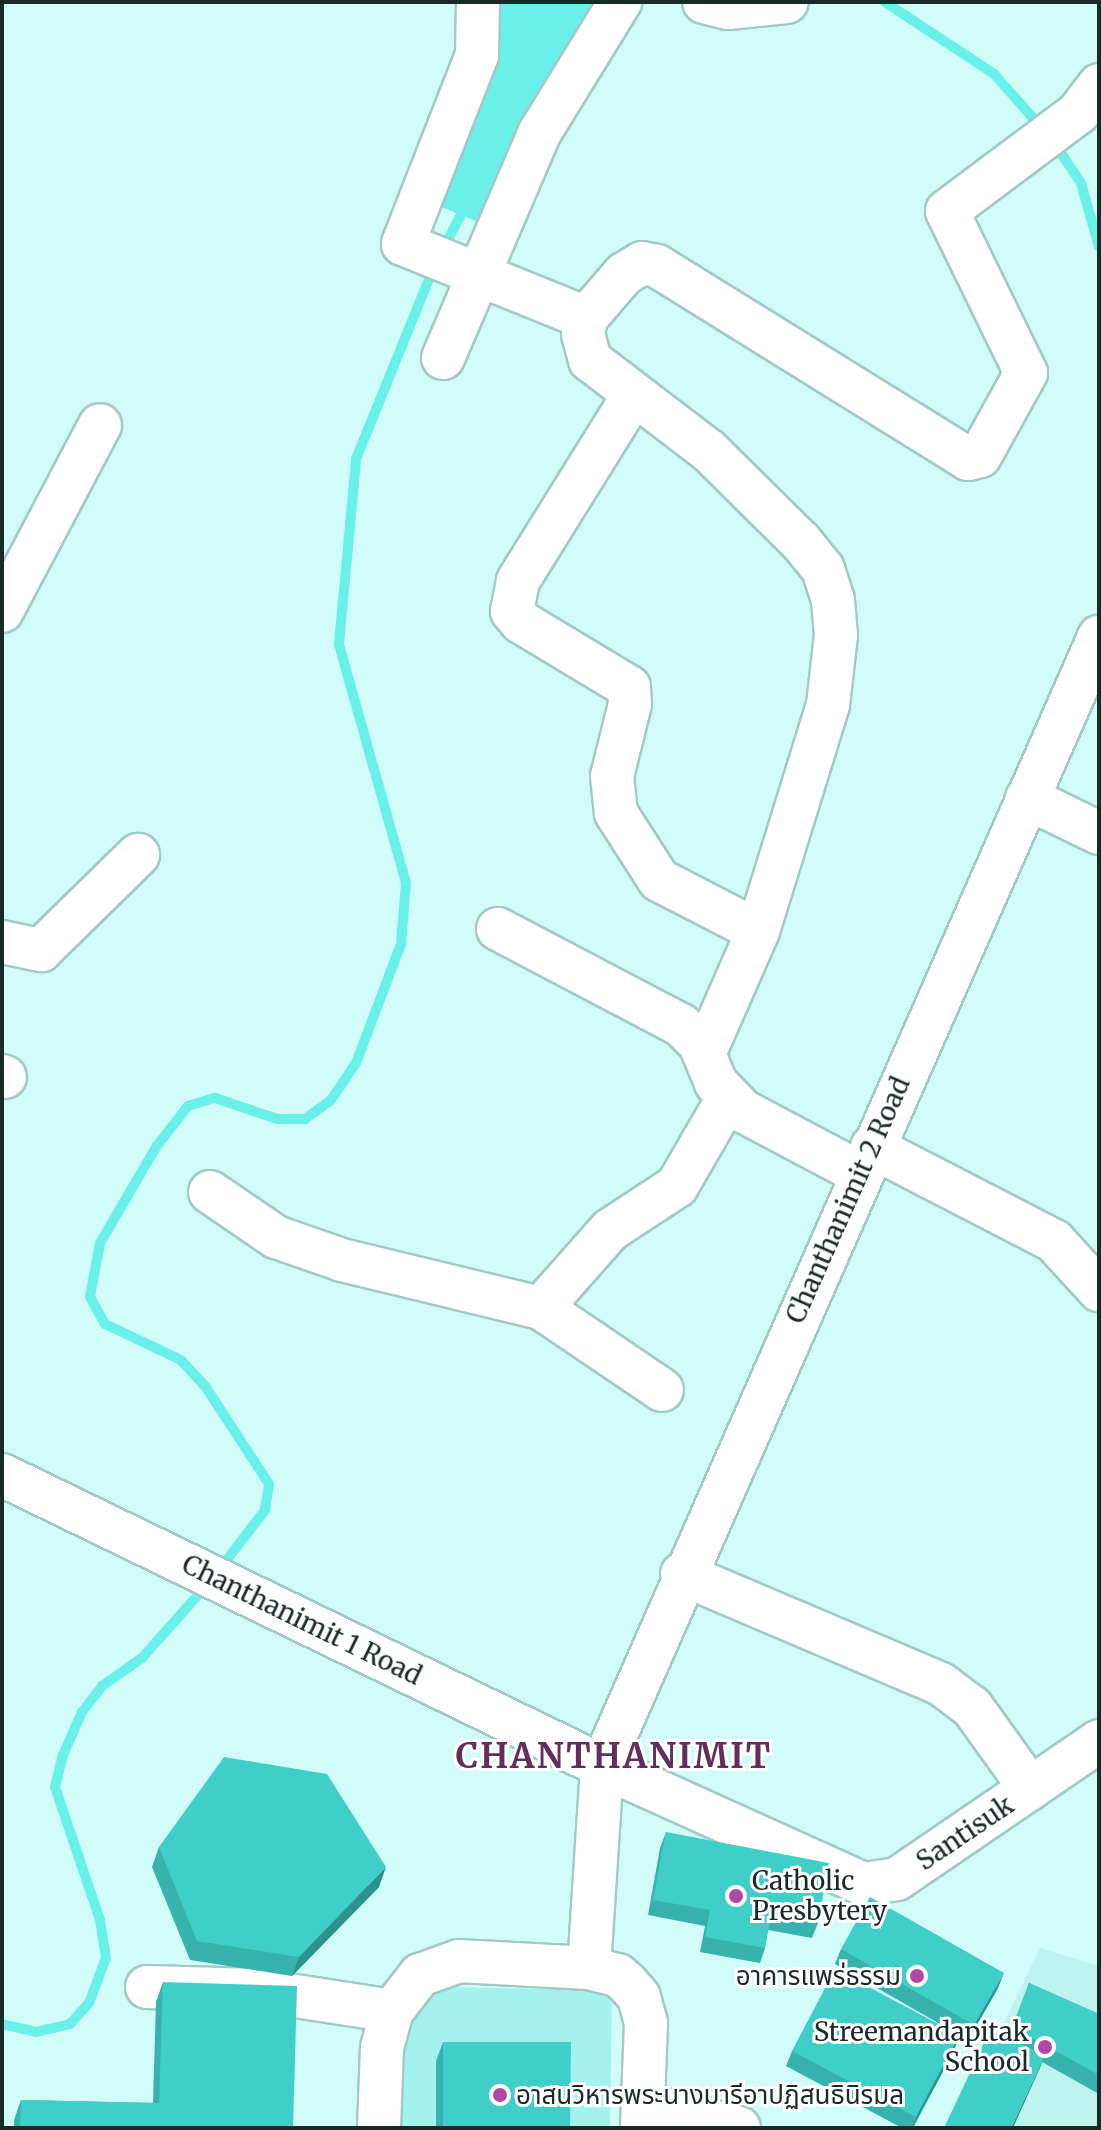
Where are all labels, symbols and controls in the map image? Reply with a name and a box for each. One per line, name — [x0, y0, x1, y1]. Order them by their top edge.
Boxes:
street label: Chanthanimit 2 Road — [780, 1072, 916, 1328]
street label: Chanthanimit 1 Road — [177, 1548, 427, 1692]
district label: CHANTHANIMIT — [456, 1737, 772, 1777]
street label: Santisuk — [910, 1789, 1020, 1877]
place label: Catholic Presbytery — [752, 1865, 887, 1926]
marker: Catholic Presbytery — [727, 1887, 745, 1905]
place label: อาคารแพร่ธรรม — [736, 1960, 901, 1992]
marker: อาคารแพร่ธรรม — [908, 1967, 926, 1985]
place label: Streemandapitak School — [814, 2016, 1029, 2078]
marker: Streemandapitak School — [1036, 2038, 1054, 2056]
place label: อาสนวิหารพระนางมารีอาปฏิสนธินิรมล — [516, 2079, 904, 2111]
marker: อาสนวิหารพระนางมารีอาปฏิสนธินิรมล — [491, 2086, 509, 2104]

